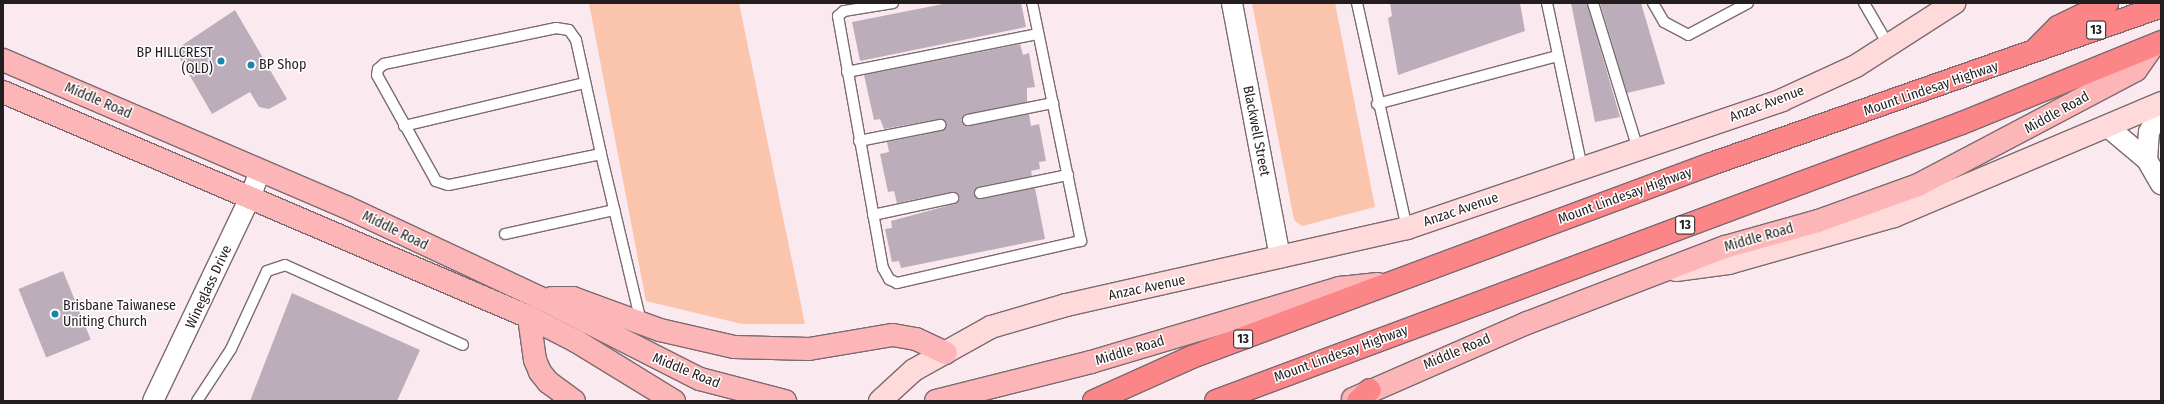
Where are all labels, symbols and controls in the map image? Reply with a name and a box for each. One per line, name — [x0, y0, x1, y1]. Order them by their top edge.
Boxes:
road number: 13 — [2086, 19, 2106, 41]
place label: BP HILLCREST (QLD) — [137, 45, 213, 78]
marker: BP HILLCREST (QLD) — [216, 56, 226, 66]
place label: BP Shop — [259, 57, 306, 73]
street label: Mount Lindesay Highway — [1861, 58, 2001, 120]
marker: BP Shop — [246, 60, 256, 70]
street label: Middle Road — [62, 79, 134, 123]
street label: Anzac Avenue — [1727, 82, 1807, 126]
street label: Blackwell Street — [1239, 84, 1273, 178]
street label: Middle Road — [2022, 88, 2092, 138]
street label: Mount Lindesay Highway — [1556, 164, 1694, 228]
street label: Anzac Avenue — [1421, 189, 1501, 231]
street label: Middle Road — [359, 208, 431, 254]
road number: 13 — [1675, 214, 1695, 236]
street label: Middle Road — [1722, 220, 1796, 256]
street label: Wineglass Drive — [182, 243, 236, 331]
street label: Anzac Avenue — [1107, 272, 1187, 304]
place label: Brisbane Taiwanese Uniting Church — [63, 298, 176, 330]
marker: Brisbane Taiwanese Uniting Church — [50, 309, 60, 319]
street label: Mount Lindesay Highway — [1272, 322, 1410, 386]
road number: 13 — [1233, 328, 1253, 350]
street label: Middle Road — [1421, 330, 1493, 374]
street label: Middle Road — [1093, 333, 1167, 369]
street label: Middle Road — [650, 350, 722, 392]

